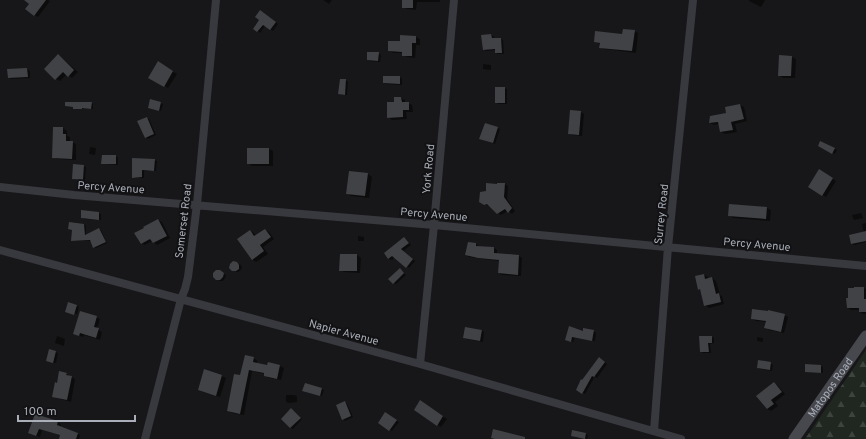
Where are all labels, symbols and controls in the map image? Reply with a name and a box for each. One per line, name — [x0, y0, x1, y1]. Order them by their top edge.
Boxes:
street label: York Road — [420, 143, 438, 195]
street label: Percy Avenue — [77, 179, 145, 197]
street label: Somerset Road — [172, 183, 196, 259]
street label: Surrey Road — [652, 183, 672, 245]
street label: Percy Avenue — [400, 205, 468, 225]
street label: Percy Avenue — [723, 235, 791, 255]
street label: Napier Avenue — [307, 317, 380, 349]
street label: Matopos Road — [805, 355, 857, 421]
scale bar — [18, 397, 135, 423]
text: 100 m — [24, 404, 57, 420]

